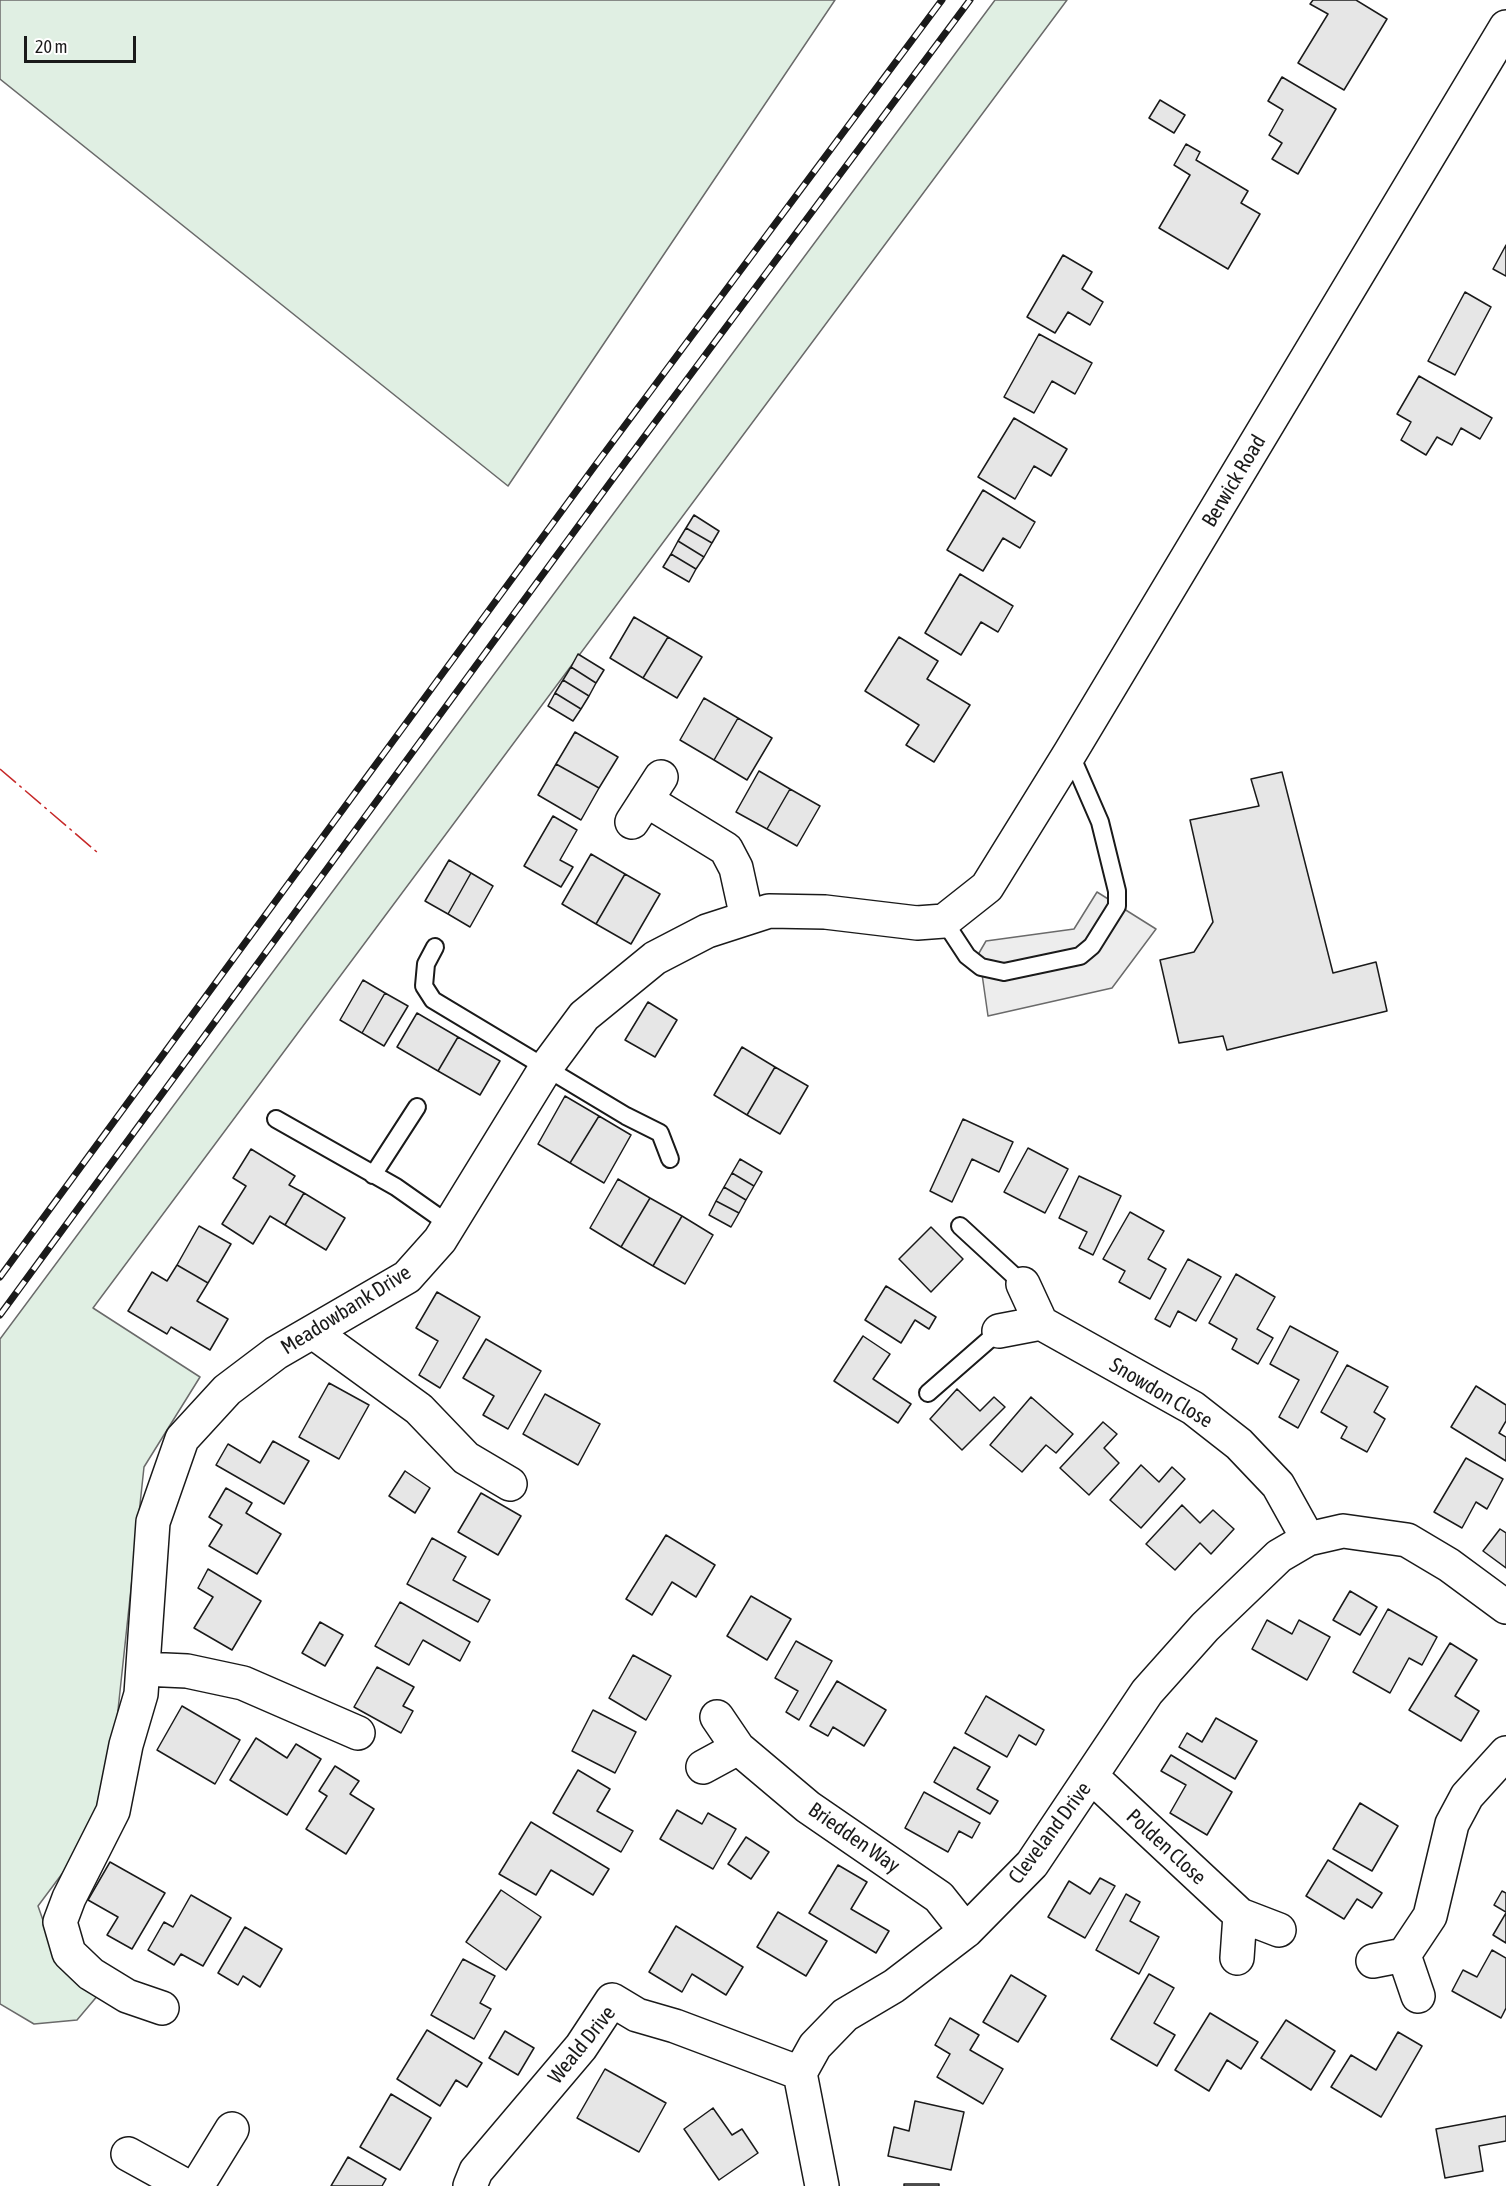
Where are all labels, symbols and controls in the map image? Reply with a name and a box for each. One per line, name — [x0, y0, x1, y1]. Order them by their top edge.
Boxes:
scale bar — [27, 24, 140, 62]
text: 20 m — [35, 36, 67, 57]
street label: Berwick Road — [1197, 430, 1271, 532]
street label: Meadowbank Drive — [276, 1260, 416, 1360]
street label: Snowdon Close — [1105, 1352, 1217, 1434]
street label: Cleveland Drive — [1003, 1777, 1097, 1889]
street label: Briedden Way — [803, 1797, 905, 1879]
street label: Polden Close — [1121, 1804, 1211, 1890]
street label: Weald Drive — [543, 2001, 621, 2089]

